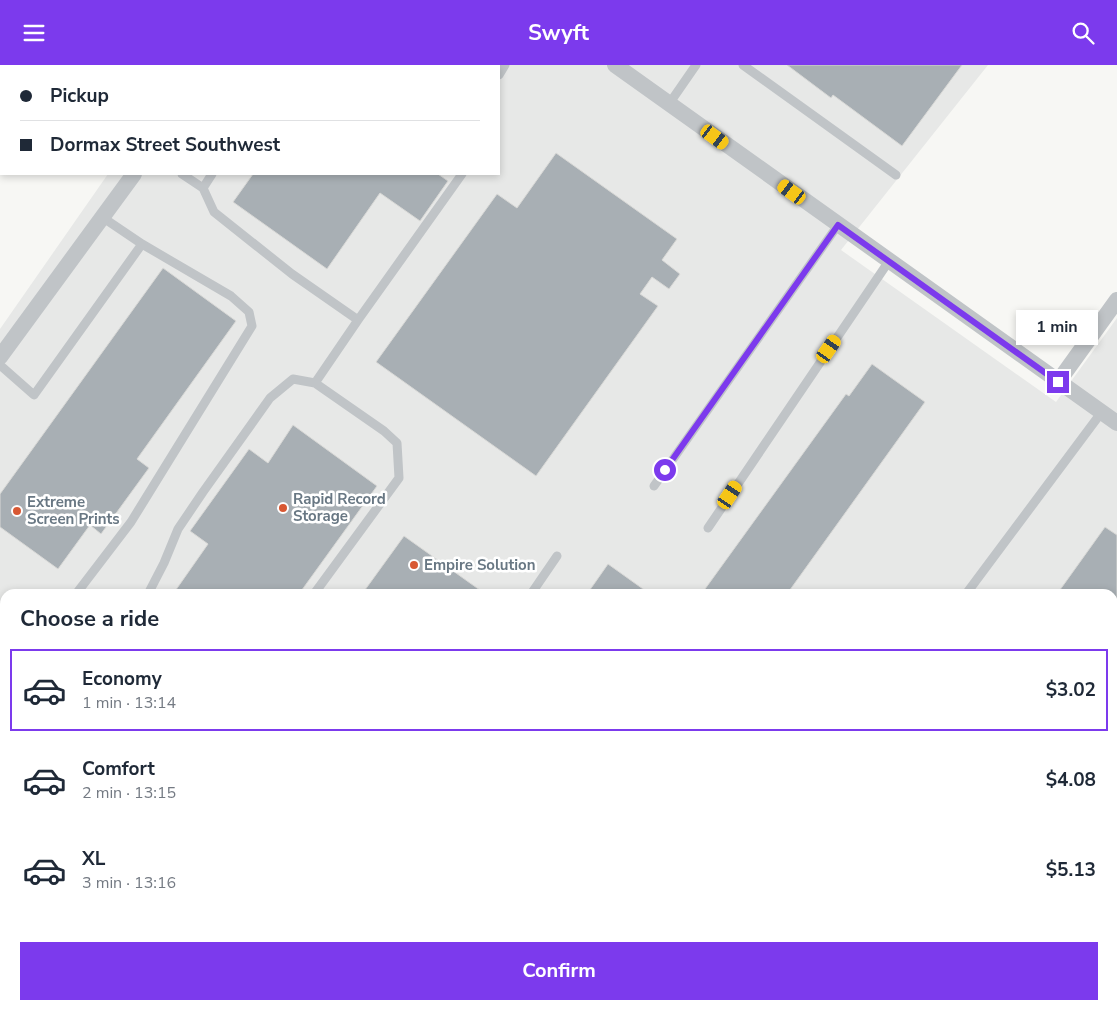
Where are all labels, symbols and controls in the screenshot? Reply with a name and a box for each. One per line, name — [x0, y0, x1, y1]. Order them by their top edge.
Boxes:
text: Swyft — [528, 18, 589, 48]
icon: menu — [20, 19, 48, 47]
icon: search — [1069, 19, 1097, 47]
text: Pickup — [50, 83, 109, 109]
car — [698, 122, 731, 152]
text: Dormax Street Southwest — [50, 132, 280, 158]
car — [775, 177, 808, 207]
callout: 1 min — [1017, 309, 1099, 345]
text: 1 min — [1036, 316, 1078, 338]
car — [814, 332, 843, 366]
route end — [1047, 371, 1069, 393]
route start — [654, 459, 676, 481]
car — [715, 478, 744, 512]
place label: Rapid Record Storage — [293, 489, 386, 526]
place label: Extreme Screen Prints — [27, 492, 120, 529]
marker: Rapid Record Storage — [277, 502, 289, 514]
marker: Extreme Screen Prints — [11, 505, 23, 517]
place label: Empire Solution — [424, 555, 535, 575]
marker: Empire Solution — [408, 559, 420, 571]
text: Choose a ride — [20, 604, 159, 634]
text: Economy — [82, 666, 162, 692]
icon: car — [22, 668, 67, 713]
text: $3.02 — [1046, 677, 1096, 703]
text: 1 min · 13:14 — [82, 692, 176, 714]
text: Comfort — [82, 756, 155, 782]
icon: car — [22, 758, 67, 803]
text: $4.08 — [1046, 767, 1096, 793]
text: 2 min · 13:15 — [82, 782, 176, 804]
text: XL — [82, 846, 105, 872]
icon: car — [22, 848, 67, 893]
text: $5.13 — [1046, 857, 1096, 883]
text: 3 min · 13:16 — [82, 872, 176, 894]
button: Confirm — [20, 942, 1098, 1000]

